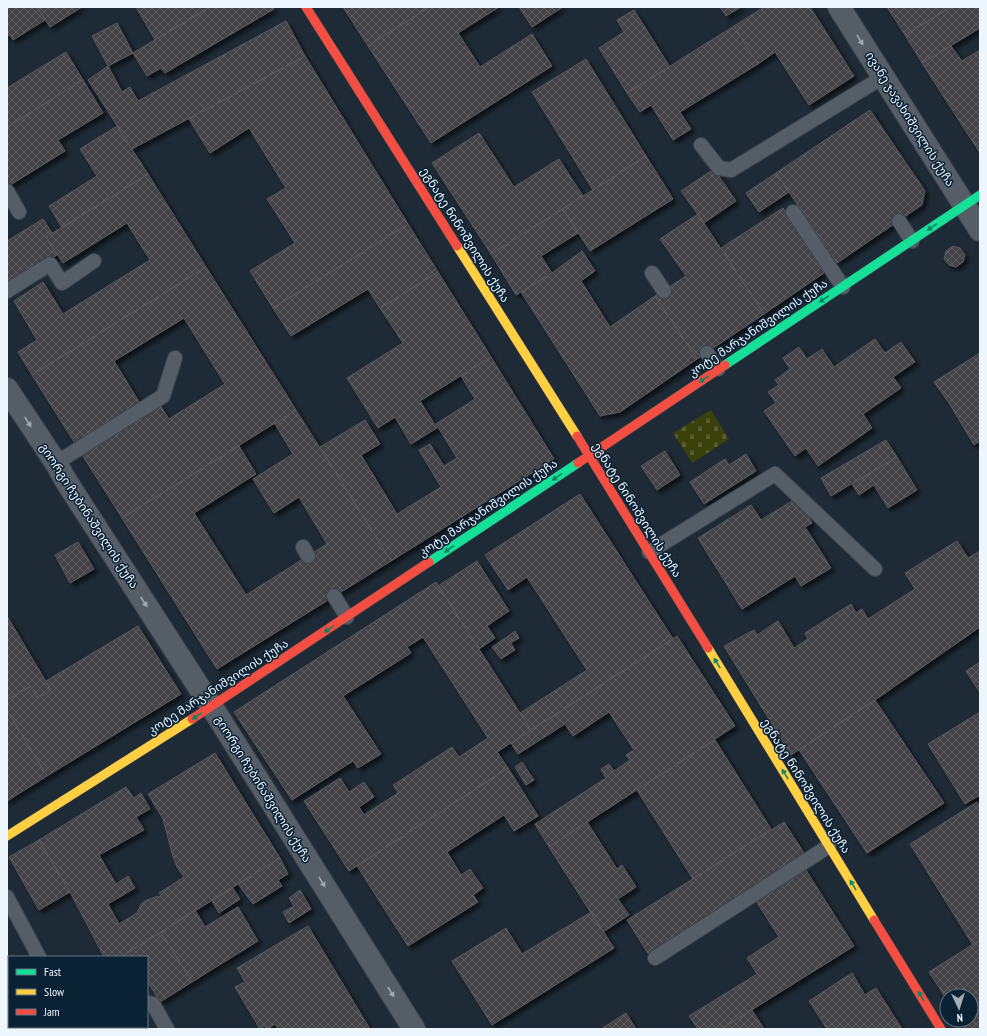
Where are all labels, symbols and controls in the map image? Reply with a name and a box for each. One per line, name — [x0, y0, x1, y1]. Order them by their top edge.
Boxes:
one-way arrow — [856, 35, 864, 45]
street label: ივანე ჯავახიშვილის ქუჩა — [862, 49, 958, 189]
street label: ეგნატე ნინოშვილის ქუჩა — [417, 165, 513, 305]
one-way arrow — [927, 223, 937, 231]
street label: კოტე მარჯანიშვილის ქუჩა — [685, 275, 831, 381]
one-way arrow — [819, 295, 829, 303]
one-way arrow — [699, 375, 709, 383]
one-way arrow — [25, 416, 32, 428]
street label: გიორგი ჩუბინაშვილის ქუჩა — [36, 440, 142, 592]
street label: ეგნატე ნინოშვილის ქუჩა — [589, 440, 685, 580]
street label: კოტე მარჯანიშვილის ქუჩა — [415, 455, 561, 561]
one-way arrow — [551, 473, 562, 481]
one-way arrow — [443, 545, 454, 553]
one-way arrow — [140, 597, 148, 607]
one-way arrow — [324, 625, 334, 633]
street label: კოტე მარჯანიშვილის ქუჩა — [145, 635, 291, 739]
one-way arrow — [713, 658, 721, 668]
one-way arrow — [192, 712, 202, 720]
street label: გიორგი ჩუბინაშვილის ქუჩა — [211, 713, 315, 865]
street label: ეგნატე ნინოშვილის ქუჩა — [758, 716, 854, 856]
one-way arrow — [781, 769, 789, 779]
one-way arrow — [318, 876, 325, 888]
one-way arrow — [849, 880, 857, 890]
legend — [8, 956, 148, 1028]
text: Fast — [44, 964, 62, 979]
text: Slow — [44, 984, 65, 999]
one-way arrow — [387, 987, 395, 997]
north arrow — [939, 988, 979, 1028]
one-way arrow — [917, 990, 924, 1002]
text: Jam — [43, 1004, 60, 1019]
text: N — [956, 1011, 963, 1025]

